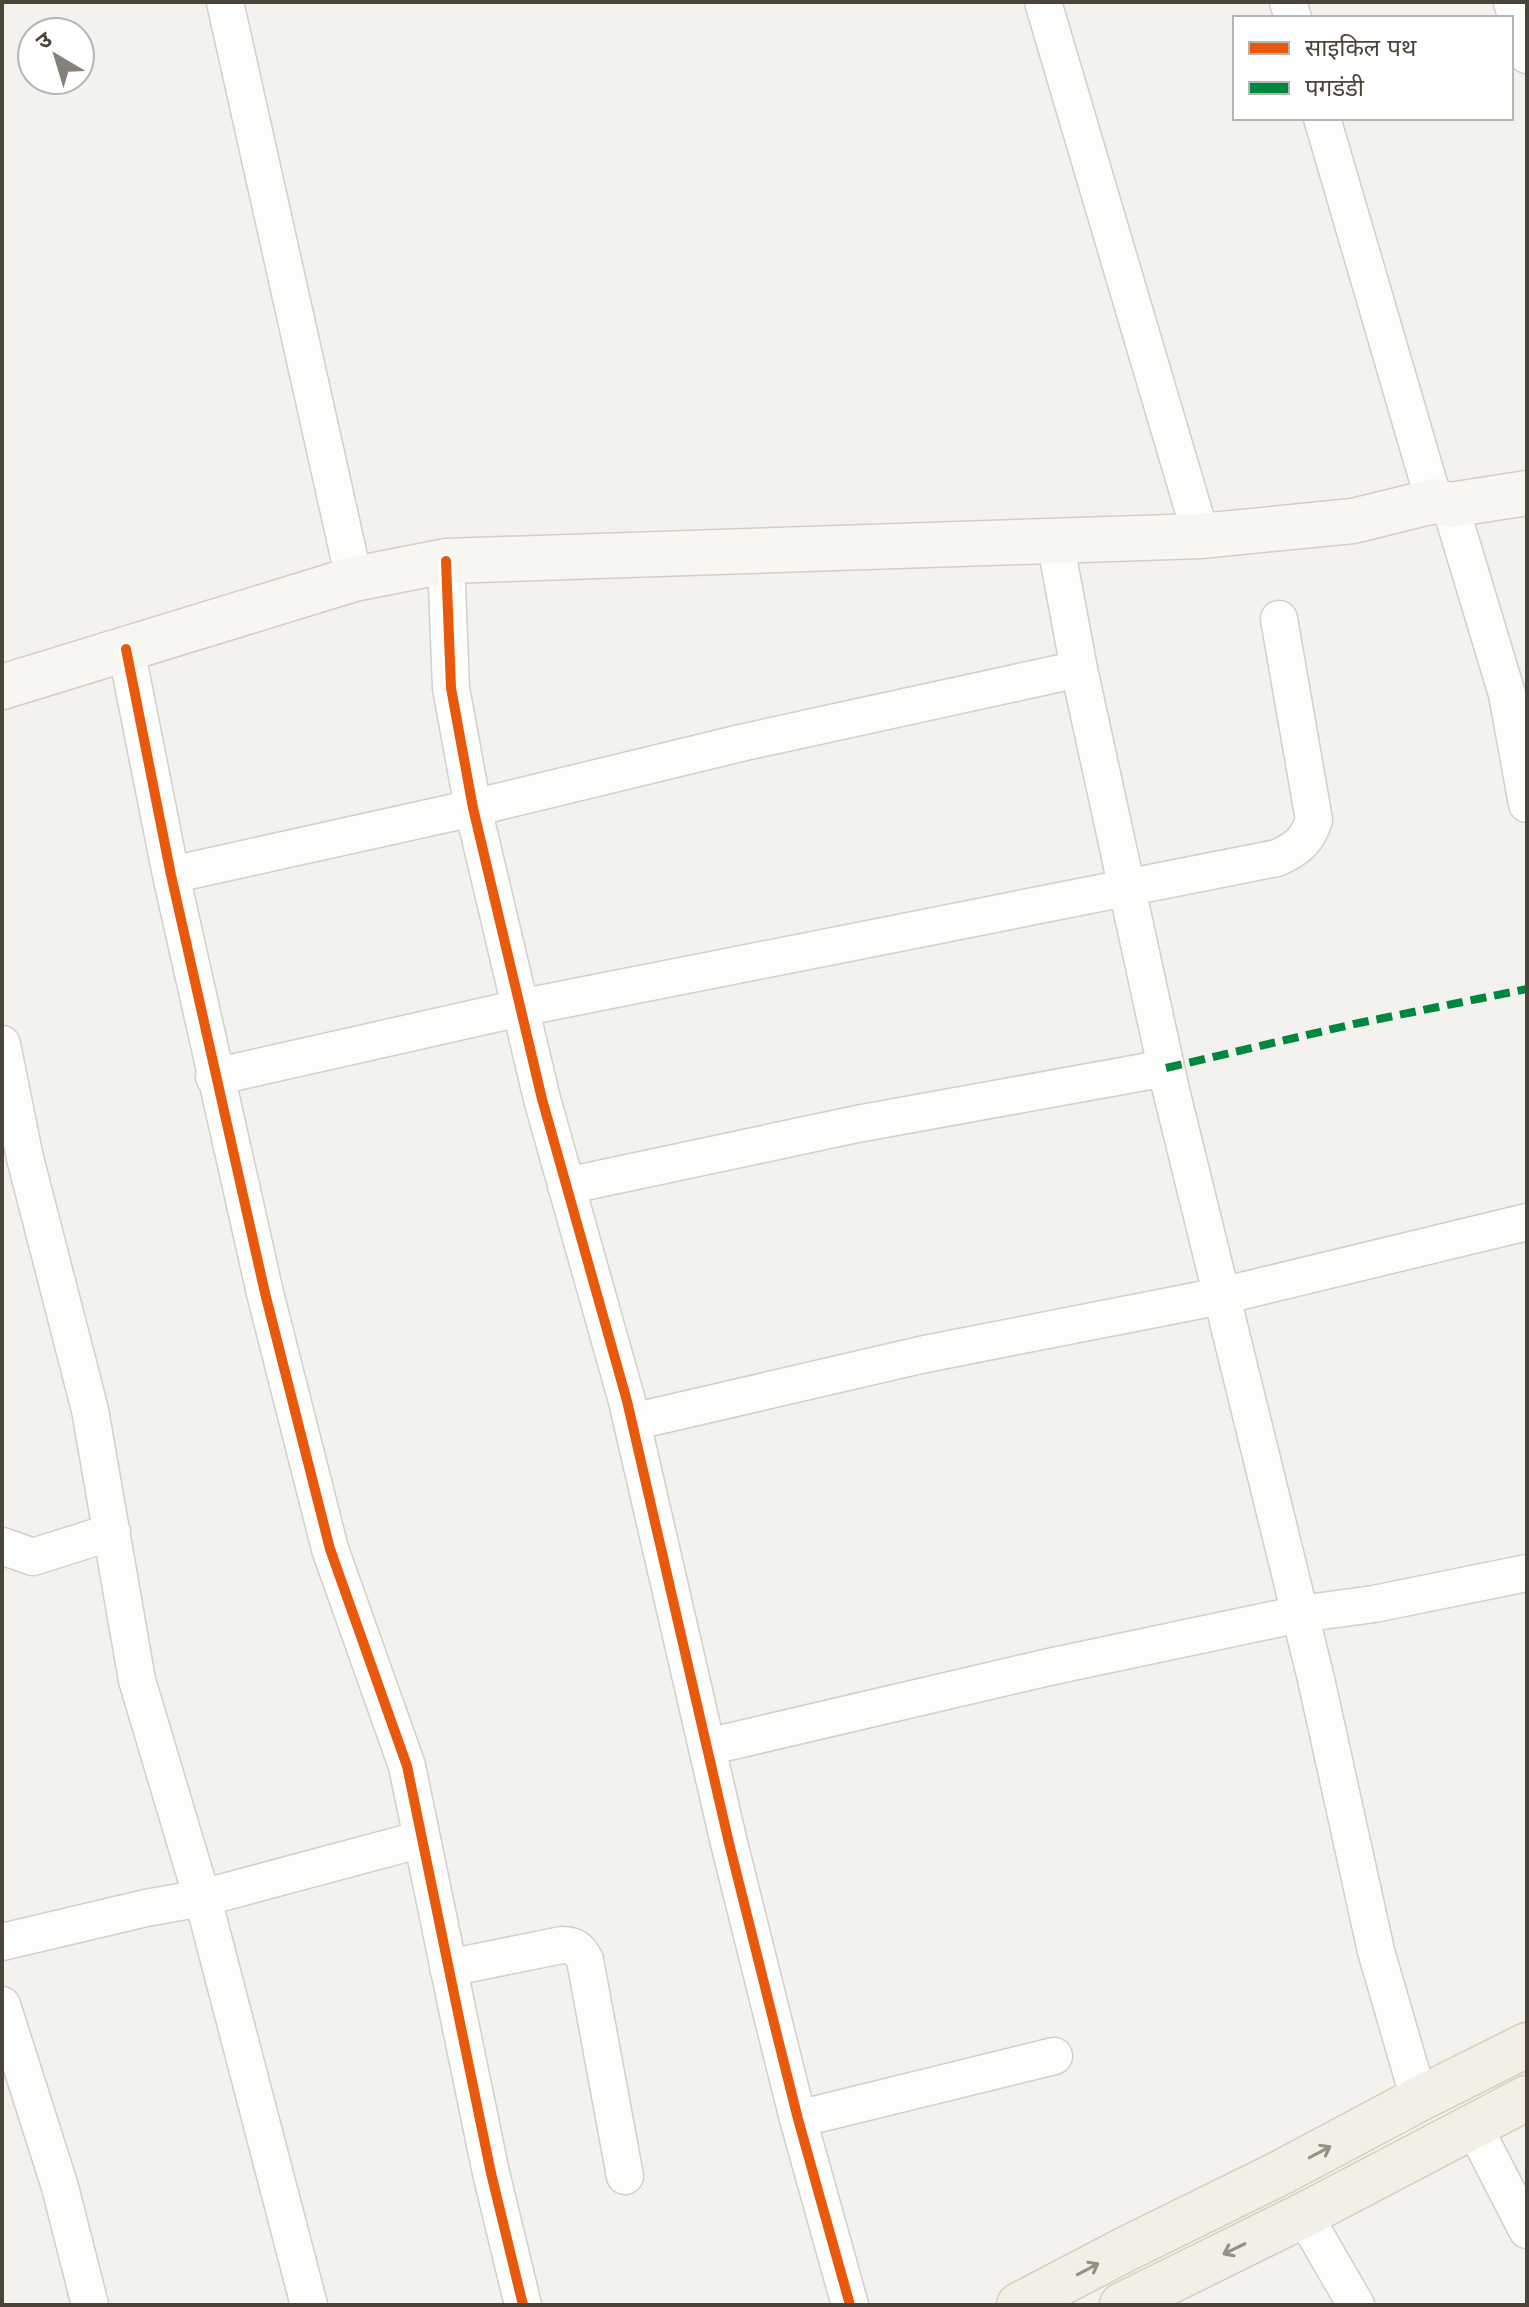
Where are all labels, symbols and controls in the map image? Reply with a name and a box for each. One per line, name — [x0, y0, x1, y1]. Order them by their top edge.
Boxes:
north arrow — [16, 16, 96, 96]
legend — [1233, 16, 1513, 120]
text: उ — [29, 23, 59, 57]
text: साइकिल पथ — [1305, 30, 1417, 65]
text: पगडंडी — [1305, 70, 1365, 105]
one-way arrow — [1308, 2143, 1332, 2159]
one-way arrow — [1222, 2242, 1246, 2257]
one-way arrow — [1076, 2260, 1100, 2276]

